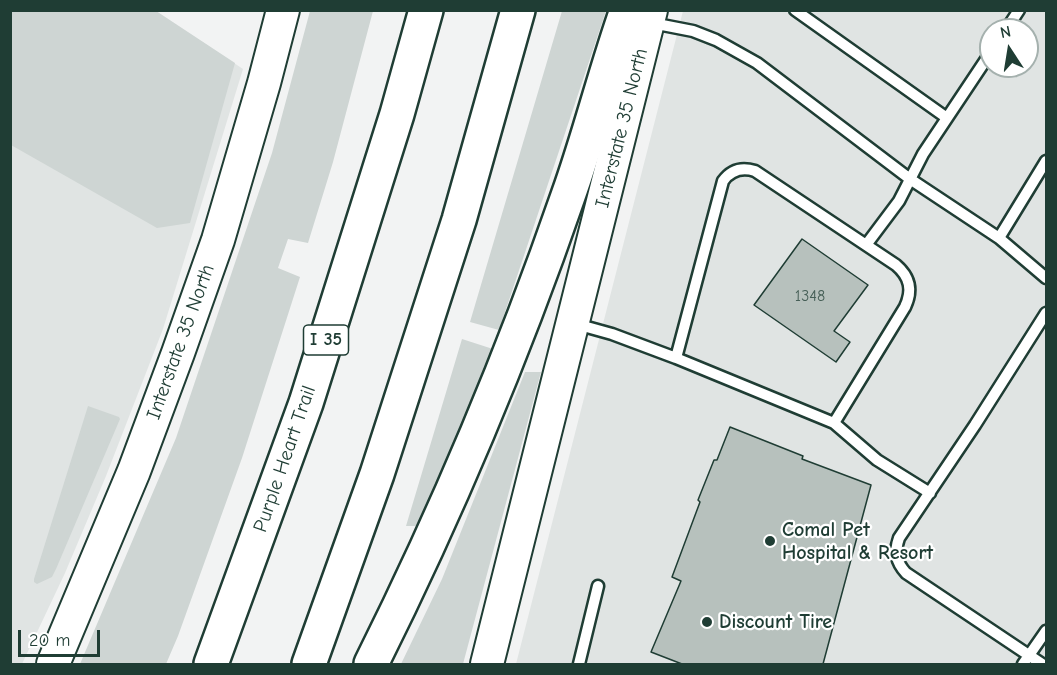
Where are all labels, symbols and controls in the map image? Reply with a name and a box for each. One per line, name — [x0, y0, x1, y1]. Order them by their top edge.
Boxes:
north arrow — [979, 18, 1039, 78]
text: N — [999, 22, 1013, 42]
street label: Interstate 35 North — [591, 46, 653, 210]
street label: Interstate 35 North — [142, 261, 220, 423]
house number: 1348 — [795, 286, 825, 306]
road number: I 35 — [304, 325, 348, 355]
street label: Purple Heart Trail — [249, 383, 321, 535]
place label: Comal Pet Hospital & Resort — [782, 518, 933, 565]
marker: Comal Pet Hospital & Resort — [763, 534, 777, 548]
place label: Discount Tire — [719, 610, 832, 634]
marker: Discount Tire — [700, 615, 714, 629]
scale bar — [21, 618, 104, 656]
text: 20 m — [29, 630, 70, 651]

